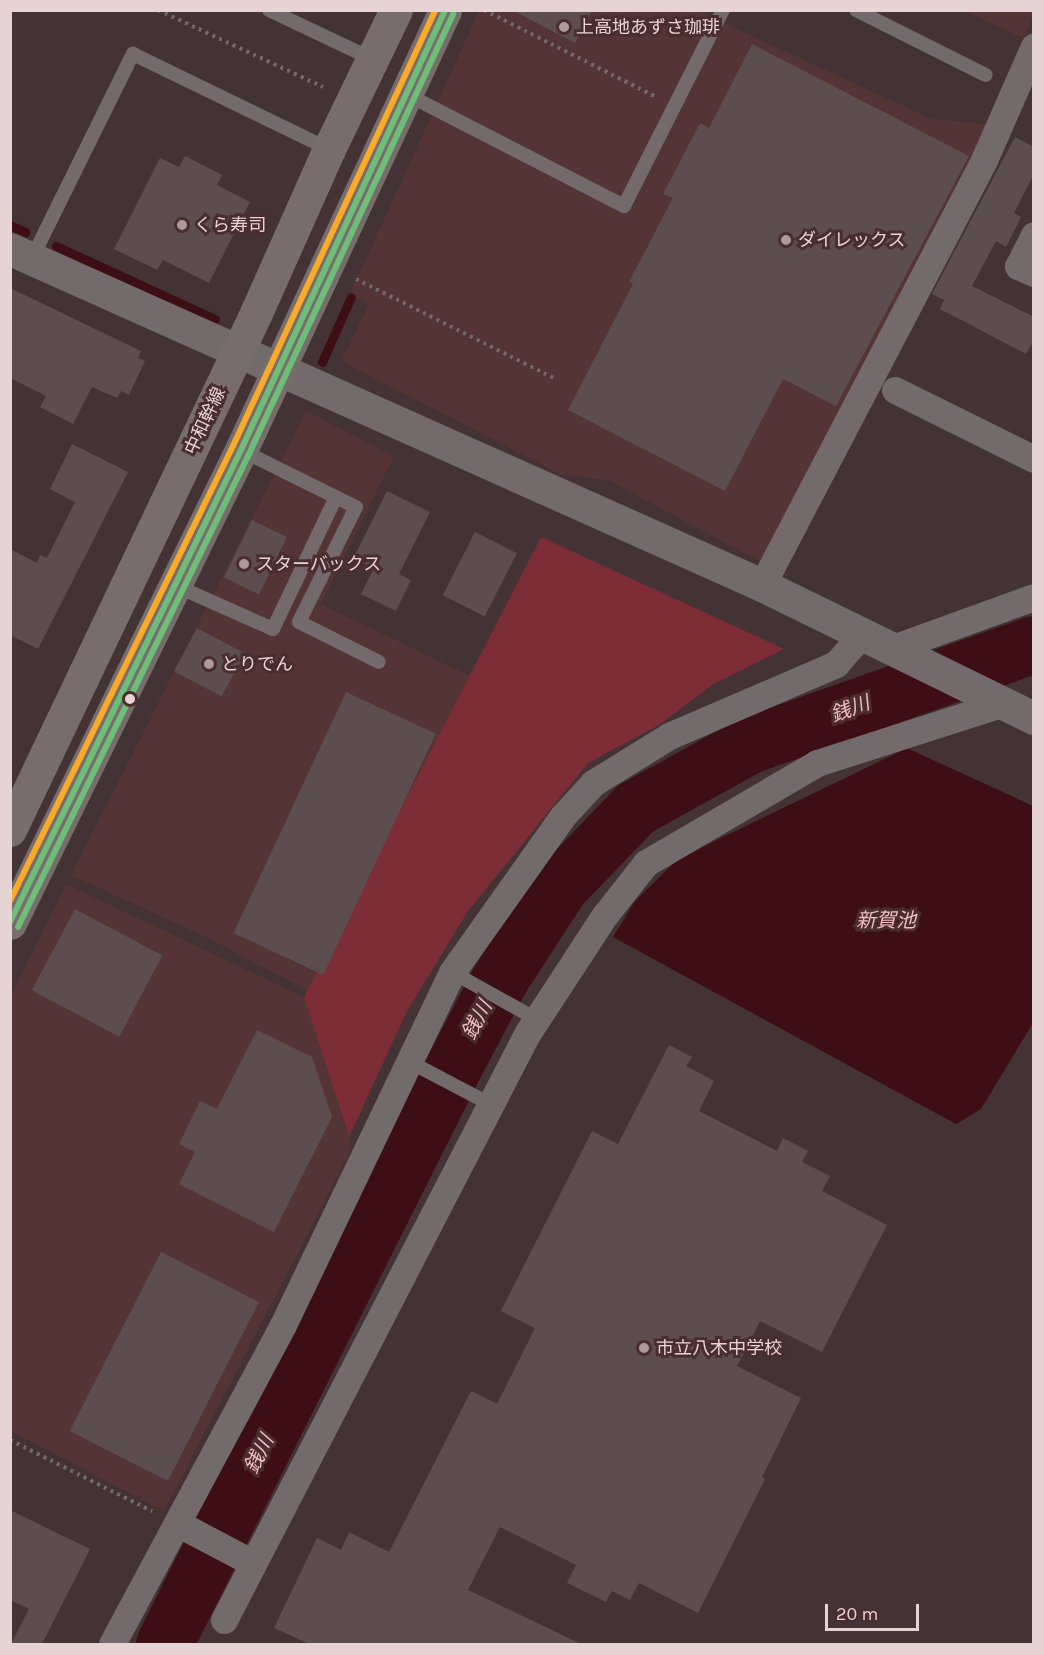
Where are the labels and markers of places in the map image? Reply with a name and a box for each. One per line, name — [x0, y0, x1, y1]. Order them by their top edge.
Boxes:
place label: 上高地あずさ珈琲 — [576, 16, 720, 38]
marker: 上高地あずさ珈琲 — [557, 20, 571, 34]
place label: くら寿司 — [194, 214, 266, 236]
marker: くら寿司 — [175, 218, 189, 232]
place label: ダイレックス — [798, 229, 906, 251]
marker: ダイレックス — [779, 233, 793, 247]
place label: スターバックス — [256, 553, 382, 575]
marker: スターバックス — [237, 557, 251, 571]
place label: とりでん — [221, 653, 293, 675]
marker: とりでん — [202, 657, 216, 671]
unlabelled marker — [124, 693, 136, 705]
place label: 市立八木中学校 — [656, 1337, 782, 1359]
marker: 市立八木中学校 — [637, 1341, 651, 1355]

